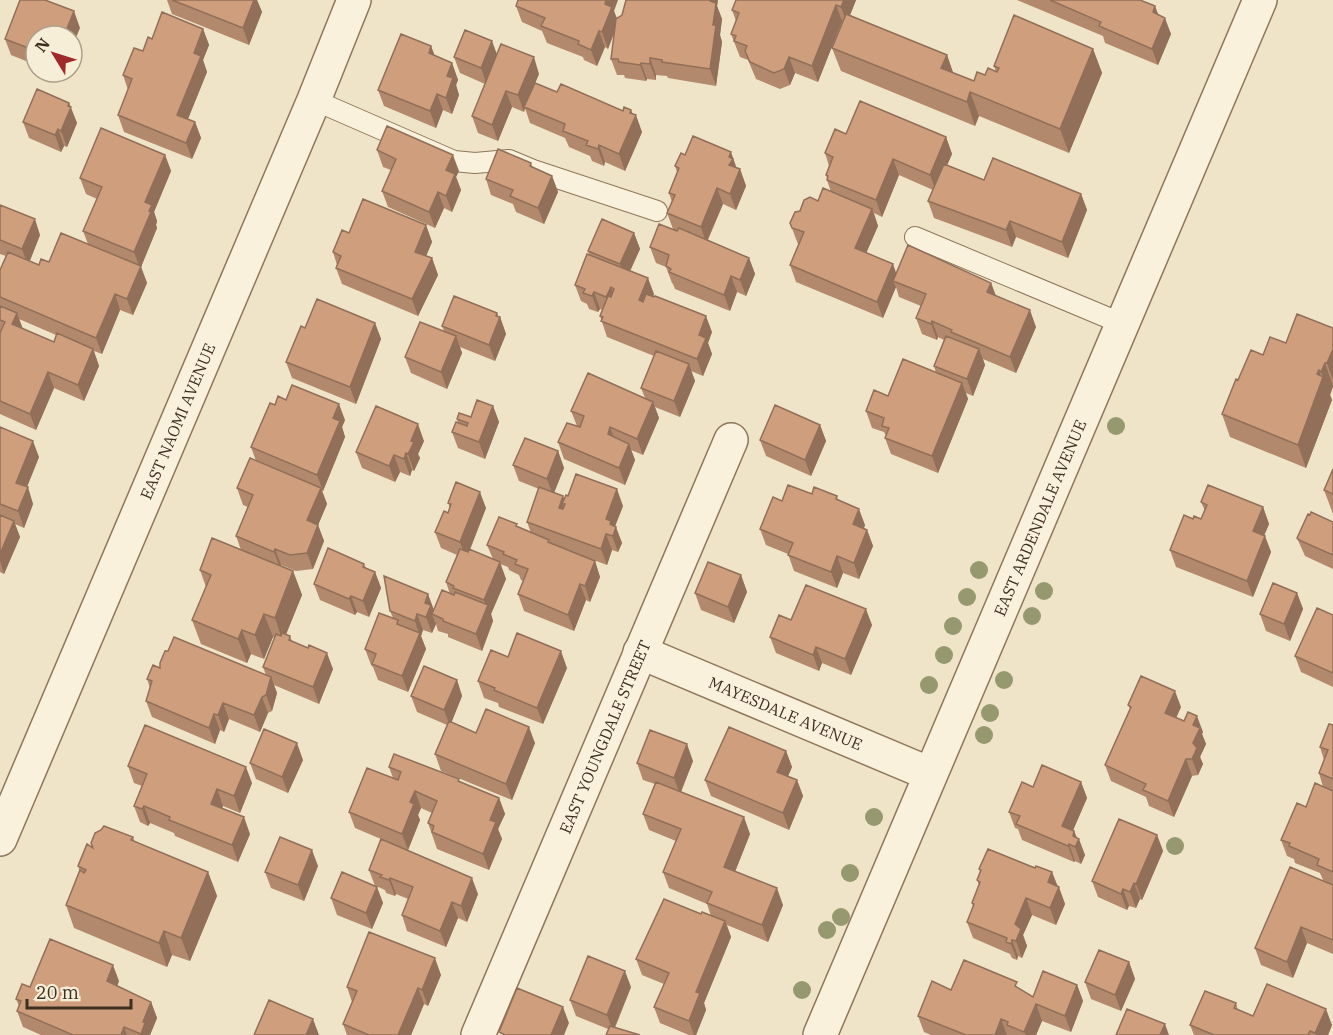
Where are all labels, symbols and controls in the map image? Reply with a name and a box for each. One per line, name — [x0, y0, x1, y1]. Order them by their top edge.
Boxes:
north arrow — [24, 24, 84, 84]
text: N — [30, 34, 54, 56]
street label: EAST NAOMI AVENUE — [136, 340, 220, 502]
street label: EAST ARDENDALE AVENUE — [989, 417, 1090, 619]
street label: EAST YOUNGDALE STREET — [555, 637, 655, 837]
street label: MAYESDALE AVENUE — [706, 672, 865, 754]
scale bar — [27, 972, 130, 1010]
text: 20 m — [36, 981, 79, 1004]

